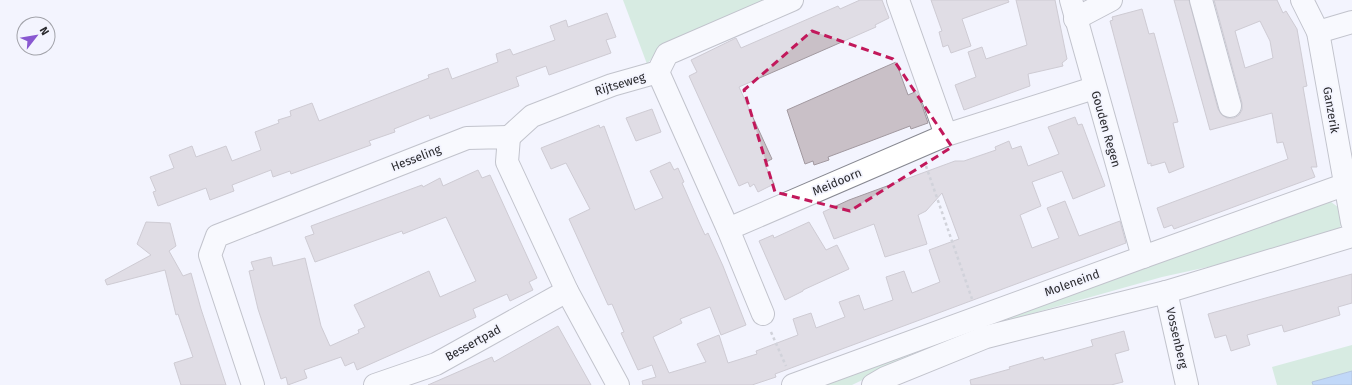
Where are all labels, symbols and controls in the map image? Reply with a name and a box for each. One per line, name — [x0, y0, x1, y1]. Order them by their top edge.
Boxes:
north arrow — [16, 16, 56, 56]
text: N — [37, 25, 52, 38]
street label: Rijtseweg — [593, 70, 648, 98]
street label: Ganzerik — [1320, 86, 1342, 135]
street label: Gouden Regen — [1088, 89, 1124, 169]
street label: Hesseling — [389, 142, 444, 174]
street label: Meidoorn — [810, 165, 864, 199]
street label: Moleneind — [1043, 267, 1101, 299]
street label: Vossenberg — [1163, 306, 1191, 371]
street label: Bessertpad — [443, 322, 503, 364]

